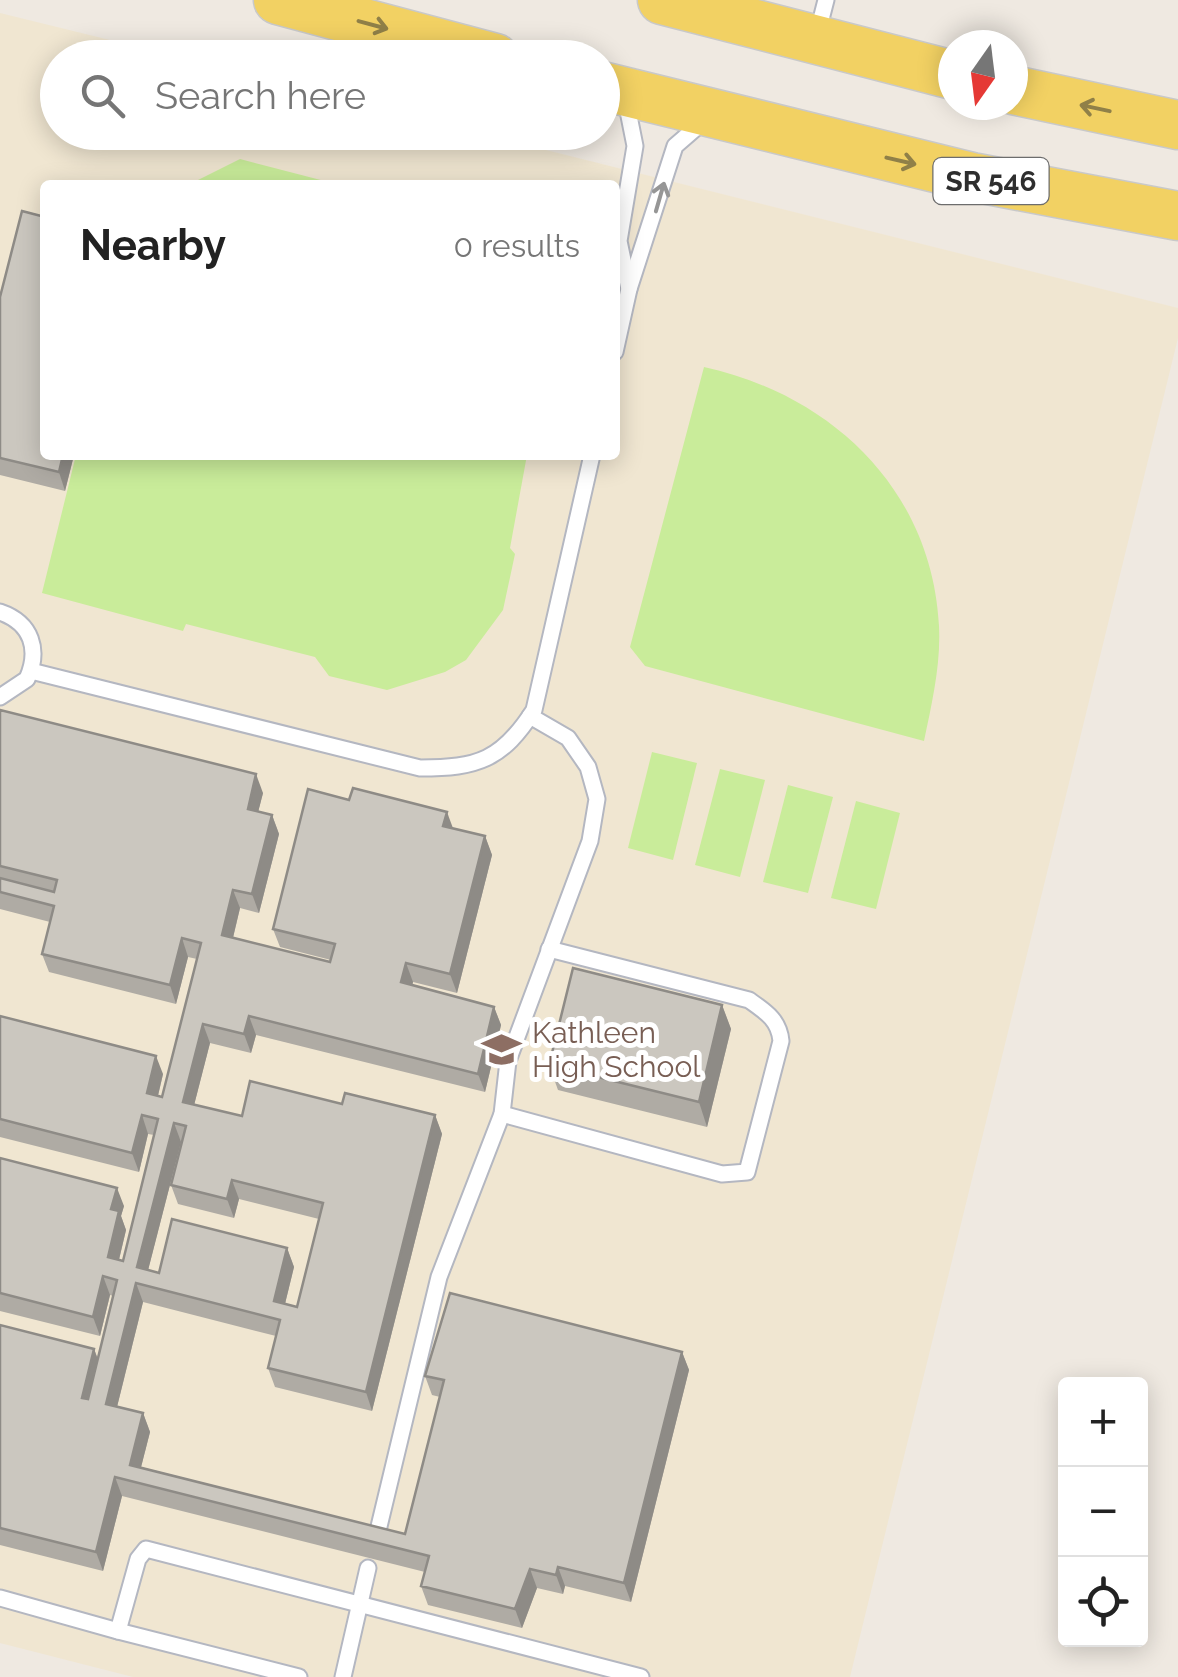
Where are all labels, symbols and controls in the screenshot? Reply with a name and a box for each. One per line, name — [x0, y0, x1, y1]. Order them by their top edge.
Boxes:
one-way arrow — [356, 17, 388, 35]
north arrow — [938, 30, 1028, 120]
search box — [40, 40, 620, 150]
icon: search — [75, 68, 130, 123]
text: Search here — [155, 73, 366, 118]
one-way arrow — [1080, 97, 1112, 116]
one-way arrow — [884, 153, 916, 171]
road number: SR 546 — [934, 158, 1048, 204]
one-way arrow — [652, 181, 670, 213]
text: Nearby — [80, 221, 226, 270]
text: 0 results — [453, 227, 580, 264]
place label: Kathleen High School — [532, 1015, 701, 1084]
school or university icon: Kathleen High School — [481, 1028, 523, 1070]
map controls — [1058, 1377, 1148, 1647]
button: + — [1058, 1377, 1148, 1467]
button: − — [1058, 1467, 1148, 1557]
button: locate — [1058, 1557, 1148, 1647]

